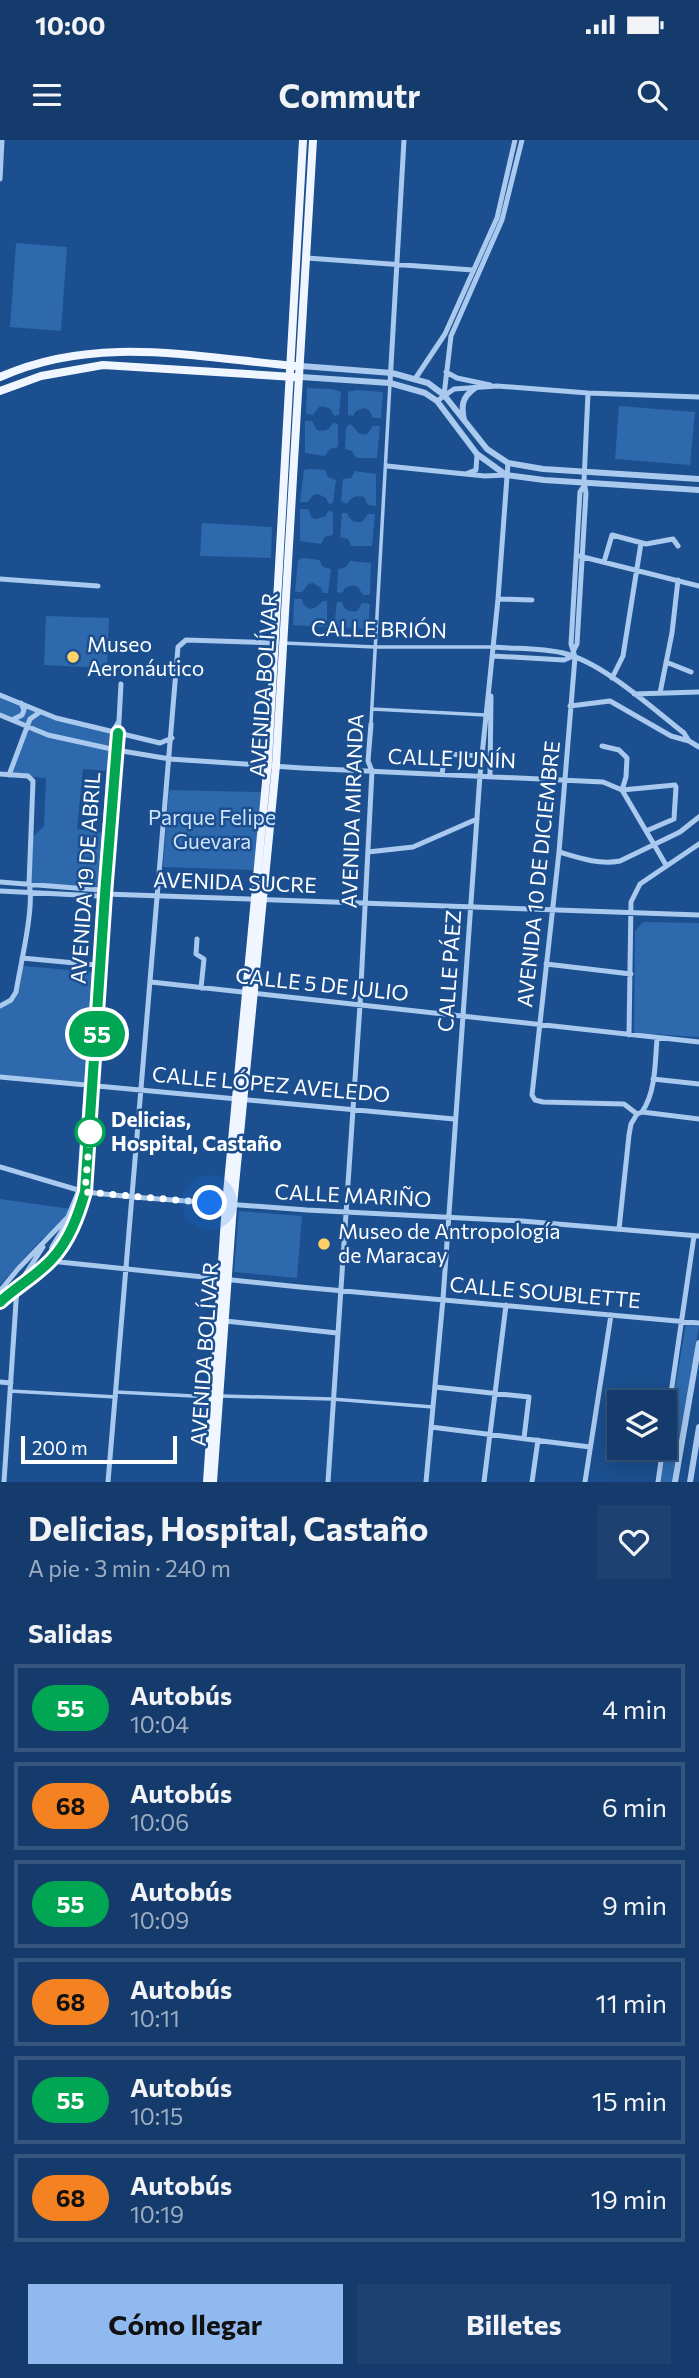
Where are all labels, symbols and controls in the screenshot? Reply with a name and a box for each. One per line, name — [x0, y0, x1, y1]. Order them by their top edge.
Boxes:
text: 10:00 — [35, 9, 105, 40]
text: Commutr — [279, 75, 420, 115]
icon: menu — [28, 76, 66, 114]
icon: search — [633, 76, 671, 114]
street label: AVENIDA BOLÍVAR — [244, 592, 281, 778]
street label: CALLE BRIÓN — [311, 615, 447, 642]
place label: Museo Aeronáutico — [87, 631, 204, 680]
marker: Museo Aeronáutico — [65, 649, 81, 665]
street label: AVENIDA MIRANDA — [336, 713, 367, 909]
street label: AVENIDA 10 DE DICIEMBRE — [511, 739, 564, 1008]
street label: CALLE JUNÍN — [387, 743, 517, 772]
street label: AVENIDA 19 DE ABRIL — [65, 771, 104, 985]
park label: Parque Felipe Guevara — [148, 804, 276, 853]
street label: AVENIDA SUCRE — [153, 866, 317, 897]
street label: CALLE PÁEZ — [432, 909, 465, 1033]
street label: CALLE 5 DE JULIO — [234, 962, 410, 1005]
line badge: 55 — [66, 1011, 128, 1057]
text: 55 — [83, 1019, 111, 1048]
street label: CALLE LÓPEZ AVELEDO — [151, 1061, 391, 1106]
place label: Delicias, Hospital, Castaño — [111, 1106, 282, 1155]
marker: Delicias, Hospital, Castaño — [75, 1117, 105, 1147]
street label: CALLE MARIÑO — [274, 1178, 432, 1211]
your location — [192, 1185, 227, 1220]
place label: Museo de Antropología de Maracay — [338, 1218, 561, 1267]
marker: Museo de Antropología de Maracay — [316, 1236, 332, 1252]
street label: AVENIDA BOLÍVAR — [185, 1261, 222, 1447]
street label: CALLE SOUBLETTE — [449, 1271, 642, 1312]
map controls — [607, 1390, 677, 1460]
button: layers — [607, 1390, 677, 1460]
scale bar — [21, 1433, 177, 1465]
text: 200 m — [32, 1436, 88, 1459]
button: heart — [597, 1505, 671, 1579]
text: Delicias, Hospital, Castaño — [28, 1507, 429, 1548]
text: A pie · 3 min · 240 m — [28, 1554, 231, 1582]
text: Salidas — [28, 1617, 113, 1648]
text: Autobús — [130, 1679, 232, 1710]
text: 55 — [57, 1693, 84, 1722]
text: 4 min — [602, 1693, 667, 1724]
text: 10:04 — [130, 1710, 189, 1738]
text: Autobús — [130, 1777, 232, 1808]
text: 68 — [56, 1791, 85, 1820]
text: 6 min — [602, 1791, 667, 1822]
text: 10:06 — [130, 1808, 189, 1836]
text: Autobús — [130, 1875, 232, 1906]
text: 55 — [57, 1889, 84, 1918]
text: 9 min — [602, 1889, 667, 1920]
text: 10:09 — [130, 1906, 189, 1934]
text: Autobús — [130, 1973, 232, 2004]
text: 68 — [56, 1987, 85, 2016]
text: 11 min — [596, 1987, 667, 2018]
text: 10:11 — [130, 2004, 180, 2032]
text: Autobús — [130, 2071, 232, 2102]
text: 55 — [57, 2085, 84, 2114]
text: 15 min — [592, 2085, 667, 2116]
text: 10:15 — [130, 2102, 183, 2130]
text: Autobús — [130, 2169, 232, 2200]
text: 68 — [56, 2183, 85, 2212]
text: 19 min — [591, 2183, 667, 2214]
text: 10:19 — [130, 2200, 184, 2228]
button: Cómo llegar — [28, 2284, 343, 2364]
button: Billetes — [357, 2284, 671, 2364]

